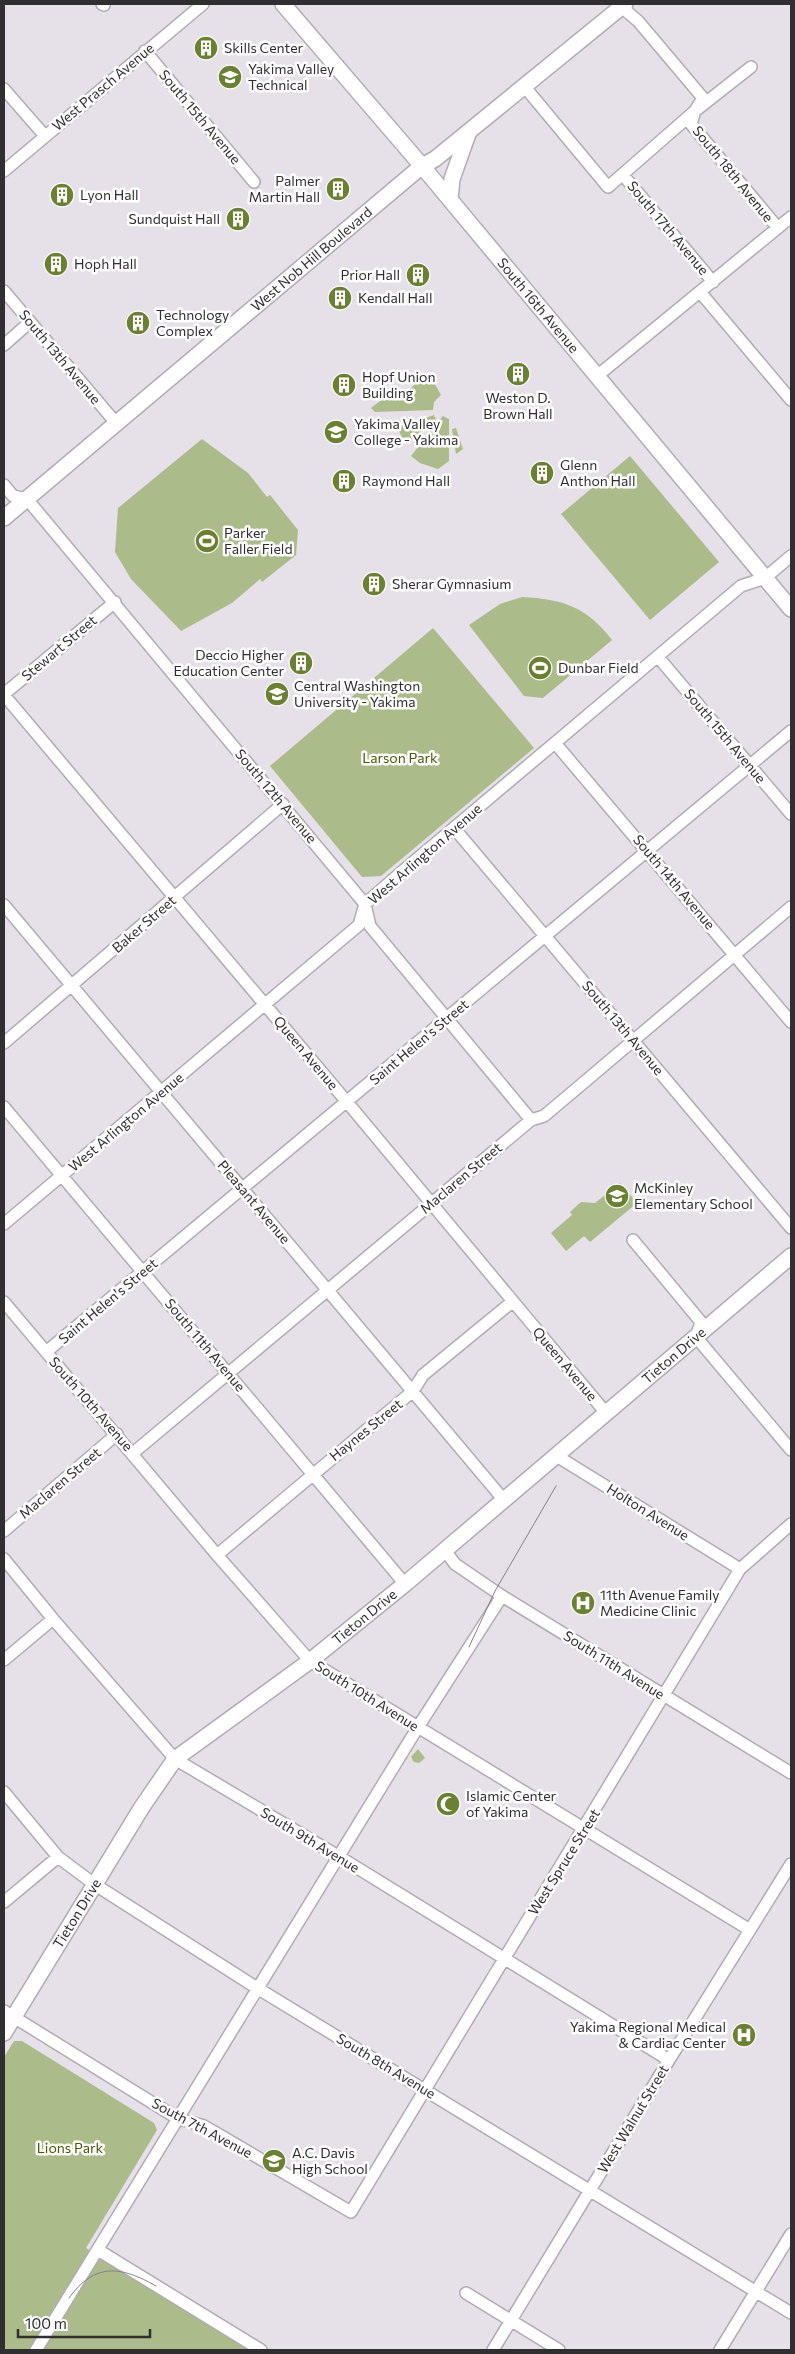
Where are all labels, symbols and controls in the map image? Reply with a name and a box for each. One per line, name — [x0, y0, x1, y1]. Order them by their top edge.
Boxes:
building icon: Skills Center — [193, 35, 219, 61]
street label: West Prasch Avenue — [48, 39, 157, 134]
place label: Skills Center — [224, 39, 304, 56]
place label: Yakima Valley Technical — [248, 60, 334, 93]
school or university icon: Yakima Valley Technical — [217, 64, 243, 90]
street label: South 15th Avenue — [156, 66, 245, 167]
street label: South 18th Avenue — [690, 122, 777, 225]
place label: Palmer Martin Hall — [249, 172, 320, 205]
building icon: Palmer Martin Hall — [325, 176, 351, 202]
street label: South 17th Avenue — [624, 177, 713, 278]
building icon: Lyon Hall — [49, 182, 75, 208]
place label: Lyon Hall — [80, 186, 139, 203]
street label: West Nob Hill Boulevard — [247, 203, 375, 315]
building icon: Sundquist Hall — [225, 206, 251, 232]
place label: Sundquist Hall — [129, 210, 220, 227]
building icon: Hoph Hall — [43, 251, 69, 277]
street label: South 16th Avenue — [494, 254, 583, 356]
place label: Hoph Hall — [74, 255, 137, 272]
building icon: Prior Hall — [405, 262, 431, 288]
place label: Prior Hall — [340, 266, 400, 283]
building icon: Kendall Hall — [327, 285, 353, 311]
place label: Kendall Hall — [358, 289, 432, 306]
street label: South 13th Avenue — [16, 306, 105, 407]
place label: Technology Complex — [156, 306, 229, 339]
building icon: Technology Complex — [125, 310, 151, 336]
building icon: Weston D. Brown Hall — [505, 361, 531, 387]
place label: Hopf Union Building — [362, 368, 435, 401]
building icon: Hopf Union Building — [331, 372, 357, 398]
place label: Weston D. Brown Hall — [483, 389, 553, 422]
place label: Yakima Valley College - Yakima — [354, 415, 458, 448]
school or university icon: Yakima Valley College - Yakima — [323, 419, 349, 445]
place label: Glenn Anthon Hall — [560, 456, 635, 489]
building icon: Glenn Anthon Hall — [529, 460, 555, 486]
building icon: Raymond Hall — [331, 468, 357, 494]
place label: Raymond Hall — [362, 472, 450, 489]
place label: Parker Faller Field — [224, 524, 293, 557]
sports icon: Parker Faller Field — [194, 528, 220, 554]
building icon: Sherar Gymnasium — [361, 571, 387, 597]
place label: Sherar Gymnasium — [392, 575, 511, 592]
street label: Stewart Street — [18, 611, 100, 684]
place label: Deccio Higher Education Center — [174, 646, 284, 679]
building icon: Deccio Higher Education Center — [288, 650, 314, 676]
sports icon: Dunbar Field — [527, 655, 553, 681]
place label: Dunbar Field — [558, 659, 639, 676]
place label: Central Washington University - Yakima — [294, 677, 420, 710]
school or university icon: Central Washington University - Yakima — [264, 681, 290, 707]
street label: South 15th Avenue — [681, 685, 770, 786]
street label: South 12th Avenue — [232, 745, 321, 846]
park label: Larson Park — [362, 749, 438, 766]
street label: West Arlington Avenue — [364, 800, 485, 908]
street label: South 14th Avenue — [630, 831, 719, 932]
street label: Baker Street — [108, 891, 179, 956]
street label: South 13th Avenue — [579, 977, 668, 1078]
street label: Saint Helen's Street — [366, 995, 472, 1088]
street label: Queen Avenue — [270, 1012, 342, 1093]
street label: West Arlington Avenue — [65, 1069, 187, 1175]
street label: Maclaren Street — [416, 1138, 505, 1217]
street label: Pleasant Avenue — [214, 1156, 294, 1247]
place label: McKinley Elementary School — [634, 1179, 753, 1212]
school or university icon: McKinley Elementary School — [604, 1183, 630, 1209]
street label: Saint Helen's Street — [55, 1254, 161, 1347]
street label: South 11th Avenue — [162, 1295, 249, 1395]
street label: Queen Avenue — [529, 1323, 601, 1404]
street label: Tieton Drive — [638, 1323, 709, 1387]
street label: South 10th Avenue — [46, 1353, 137, 1454]
street label: Haynes Street — [326, 1395, 406, 1464]
street label: Maclaren Street — [15, 1443, 104, 1522]
street label: Holton Avenue — [604, 1480, 693, 1544]
street label: Tieton Drive — [328, 1585, 400, 1648]
place label: 11th Avenue Family Medicine Clinic — [600, 1586, 719, 1619]
hospital icon: 11th Avenue Family Medicine Clinic — [570, 1590, 596, 1616]
street label: South 11th Avenue — [561, 1627, 668, 1702]
street label: South 10th Avenue — [312, 1657, 422, 1734]
place label: Islamic Center of Yakima — [466, 1787, 557, 1820]
mosque icon: Islamic Center of Yakima — [435, 1791, 461, 1817]
street label: South 9th Avenue — [258, 1803, 363, 1876]
street label: West Spruce Street — [524, 1805, 603, 1918]
street label: Tieton Drive — [49, 1875, 104, 1951]
place label: Yakima Regional Medical & Cardiac Center — [570, 2018, 726, 2051]
hospital icon: Yakima Regional Medical & Cardiac Center — [731, 2022, 757, 2048]
street label: South 8th Avenue — [334, 2029, 439, 2102]
street label: West Walnut Street — [593, 2061, 672, 2176]
street label: South 7th Avenue — [149, 2094, 255, 2161]
park label: Lions Park — [37, 2139, 104, 2156]
place label: A.C. Davis High School — [292, 2144, 368, 2177]
school or university icon: A.C. Davis High School — [261, 2148, 287, 2174]
scale bar — [18, 2306, 150, 2338]
text: 100 m — [25, 2314, 67, 2332]

